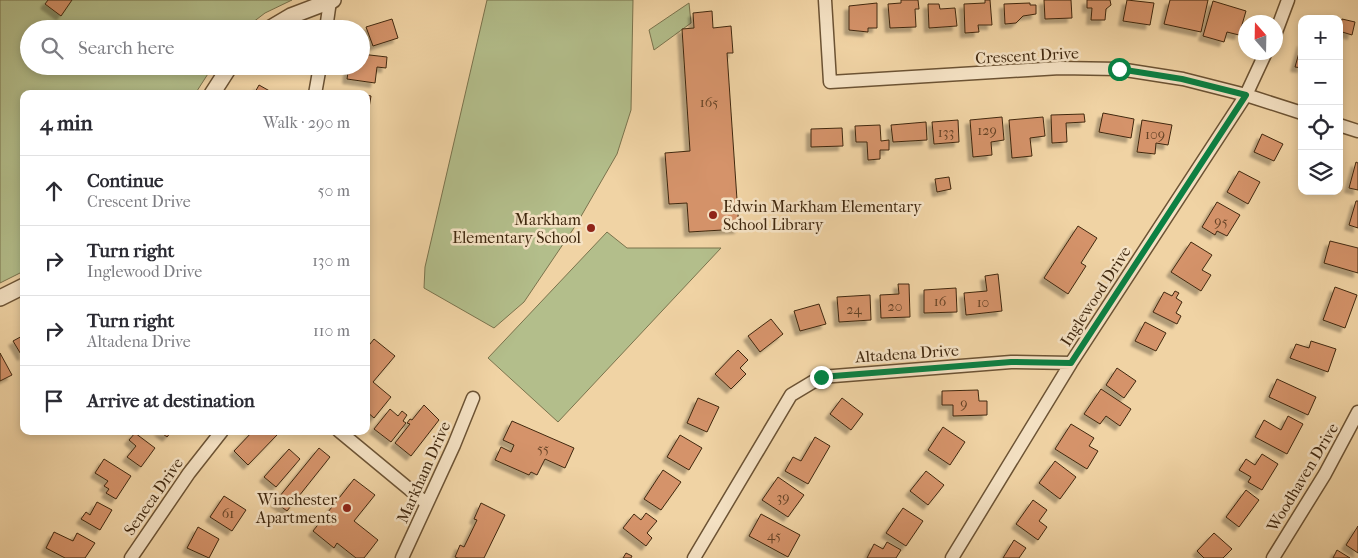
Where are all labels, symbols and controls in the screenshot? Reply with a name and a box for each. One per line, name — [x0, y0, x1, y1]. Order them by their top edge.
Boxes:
north arrow — [1238, 15, 1283, 60]
map controls — [1298, 15, 1343, 195]
button: + — [1298, 15, 1343, 60]
search box — [20, 20, 370, 75]
icon: search — [38, 34, 66, 62]
text: Search here — [78, 37, 174, 59]
street label: Crescent Drive — [975, 43, 1079, 68]
route start — [1108, 58, 1131, 81]
button: − — [1298, 60, 1343, 105]
house number: 165 — [700, 94, 718, 111]
button: locate — [1298, 105, 1343, 150]
text: 4 min — [40, 111, 93, 135]
text: Walk · 290 m — [263, 113, 350, 132]
house number: 129 — [977, 122, 997, 139]
house number: 133 — [938, 124, 954, 141]
house number: 109 — [1145, 126, 1165, 143]
button: layers — [1298, 150, 1343, 195]
text: Continue — [87, 170, 163, 192]
icon: ahead — [40, 177, 68, 205]
text: 50 m — [318, 181, 350, 200]
text: Crescent Drive — [87, 192, 191, 211]
place label: Edwin Markham Elementary School Library — [723, 197, 922, 234]
marker: Edwin Markham Elementary School Library — [707, 209, 719, 221]
place label: Markham Elementary School — [452, 210, 582, 247]
house number: 95 — [1214, 213, 1228, 230]
marker: Markham Elementary School — [585, 222, 597, 234]
text: Turn right — [87, 240, 174, 262]
street label: Inglewood Drive — [1056, 243, 1135, 350]
icon: right — [40, 247, 68, 275]
text: 130 m — [312, 251, 350, 270]
text: Inglewood Drive — [87, 262, 202, 281]
house number: 16 — [934, 293, 947, 310]
house number: 10 — [977, 294, 989, 311]
house number: 20 — [888, 298, 902, 315]
house number: 24 — [846, 301, 862, 318]
text: Turn right — [87, 310, 174, 332]
icon: right — [40, 317, 68, 345]
text: 110 m — [313, 321, 350, 340]
text: Altadena Drive — [87, 332, 191, 351]
street label: Altadena Drive — [854, 340, 959, 367]
route end — [810, 366, 833, 389]
icon: arrive — [40, 387, 68, 415]
text: Arrive at destination — [87, 390, 255, 412]
house number: 9 — [960, 395, 968, 412]
street label: Markham Drive — [393, 418, 454, 526]
street label: Woodhaven Drive — [1262, 420, 1342, 536]
house number: 55 — [537, 440, 549, 457]
street label: Seneca Drive — [120, 454, 187, 539]
house number: 39 — [776, 489, 790, 506]
place label: Winchester Apartments — [255, 490, 337, 527]
marker: Winchester Apartments — [341, 502, 353, 514]
house number: 61 — [222, 505, 234, 522]
house number: 45 — [767, 527, 781, 544]

